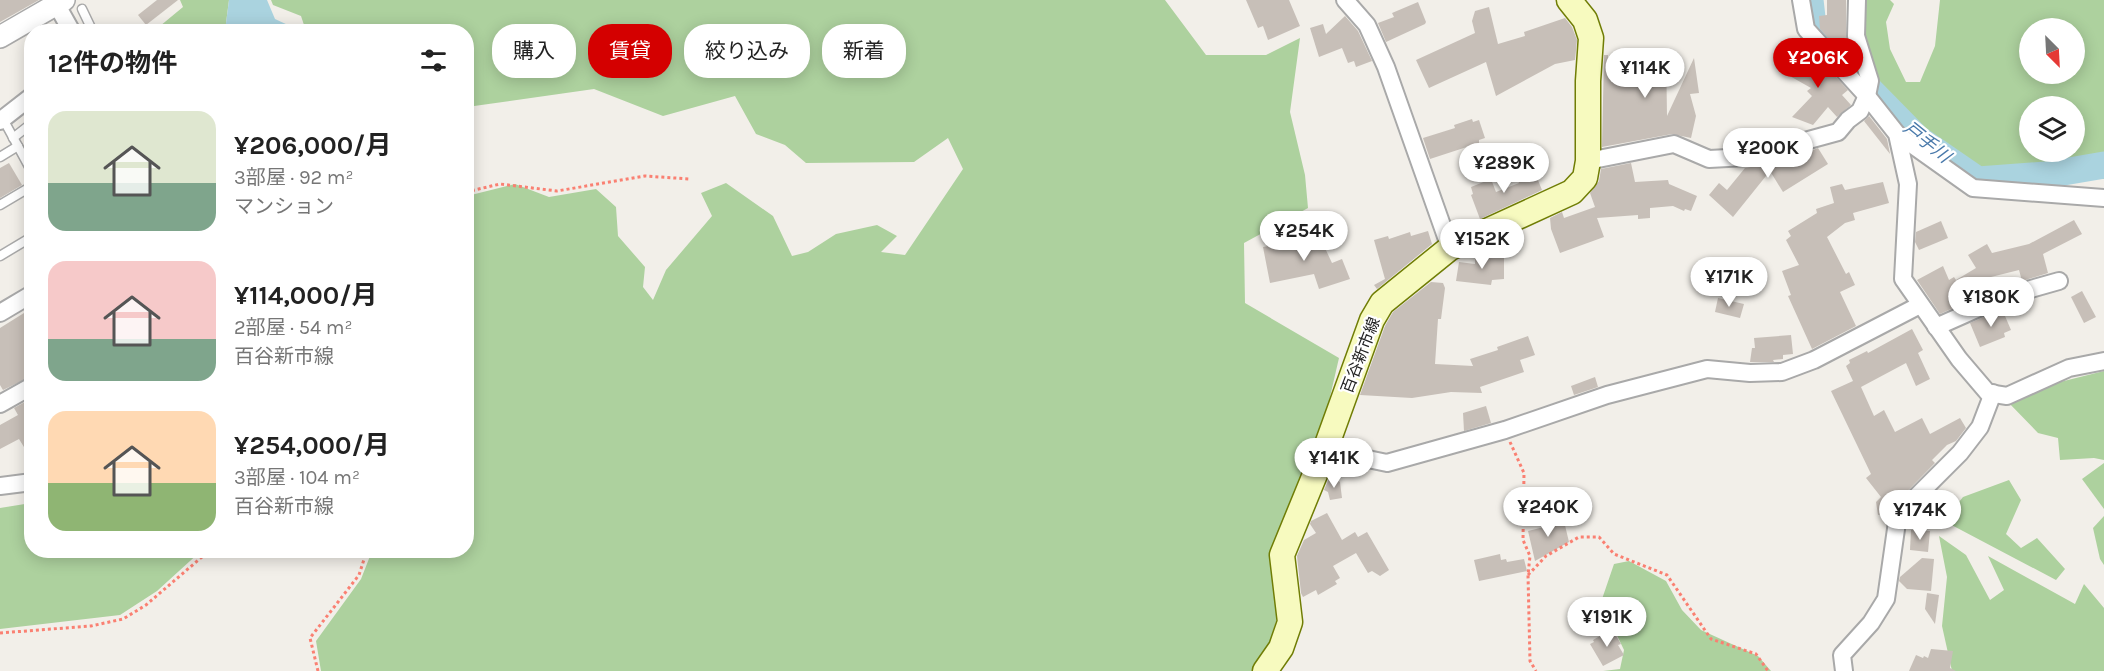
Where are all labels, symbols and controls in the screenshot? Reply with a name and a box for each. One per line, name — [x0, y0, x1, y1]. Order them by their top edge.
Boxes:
north arrow — [2019, 18, 2085, 84]
map controls — [2019, 18, 2085, 162]
chip: 購入 — [492, 24, 576, 78]
chip: 賃貸 — [588, 24, 672, 78]
chip: 絞り込み — [684, 24, 810, 78]
chip: 新着 — [822, 24, 906, 78]
pin: ¥206K — [1776, 38, 1860, 89]
icon: filters — [417, 44, 450, 77]
text: ¥206K — [1787, 46, 1849, 69]
text: 12件の物件 — [48, 48, 177, 79]
pin: ¥114K — [1603, 48, 1687, 99]
text: ¥114K — [1620, 56, 1670, 79]
button: layers — [2019, 96, 2085, 162]
water label: 戸手川 — [1899, 116, 1956, 169]
pin: ¥200K — [1726, 128, 1810, 179]
text: ¥206,000/月 — [234, 130, 391, 161]
icon: home — [96, 135, 168, 207]
text: ¥200K — [1737, 136, 1799, 159]
pin: ¥289K — [1462, 143, 1546, 194]
text: ¥289K — [1473, 151, 1535, 174]
text: 3部屋 · 92 m² — [234, 166, 354, 189]
text: マンション — [234, 195, 334, 218]
pin: ¥254K — [1262, 211, 1346, 262]
text: ¥254K — [1274, 219, 1334, 242]
pin: ¥152K — [1440, 219, 1524, 270]
text: ¥152K — [1454, 227, 1510, 250]
pin: ¥171K — [1687, 257, 1771, 308]
text: ¥171K — [1704, 265, 1754, 288]
pin: ¥180K — [1949, 277, 2033, 328]
text: ¥114,000/月 — [234, 280, 377, 311]
icon: home — [96, 285, 168, 357]
text: ¥180K — [1962, 285, 2020, 308]
street label: 百谷新市線 — [1337, 314, 1384, 396]
text: 2部屋 · 54 m² — [234, 316, 353, 339]
text: 百谷新市線 — [234, 345, 334, 368]
text: ¥254,000/月 — [234, 430, 390, 461]
icon: home — [96, 435, 168, 507]
pin: ¥141K — [1292, 438, 1376, 489]
text: ¥141K — [1309, 446, 1359, 469]
text: 3部屋 · 104 m² — [234, 466, 360, 489]
pin: ¥240K — [1506, 487, 1590, 538]
pin: ¥174K — [1878, 490, 1962, 541]
text: 百谷新市線 — [234, 495, 334, 518]
text: ¥240K — [1517, 495, 1579, 518]
text: ¥174K — [1893, 498, 1947, 521]
pin: ¥191K — [1565, 597, 1649, 648]
text: ¥191K — [1581, 605, 1633, 628]

